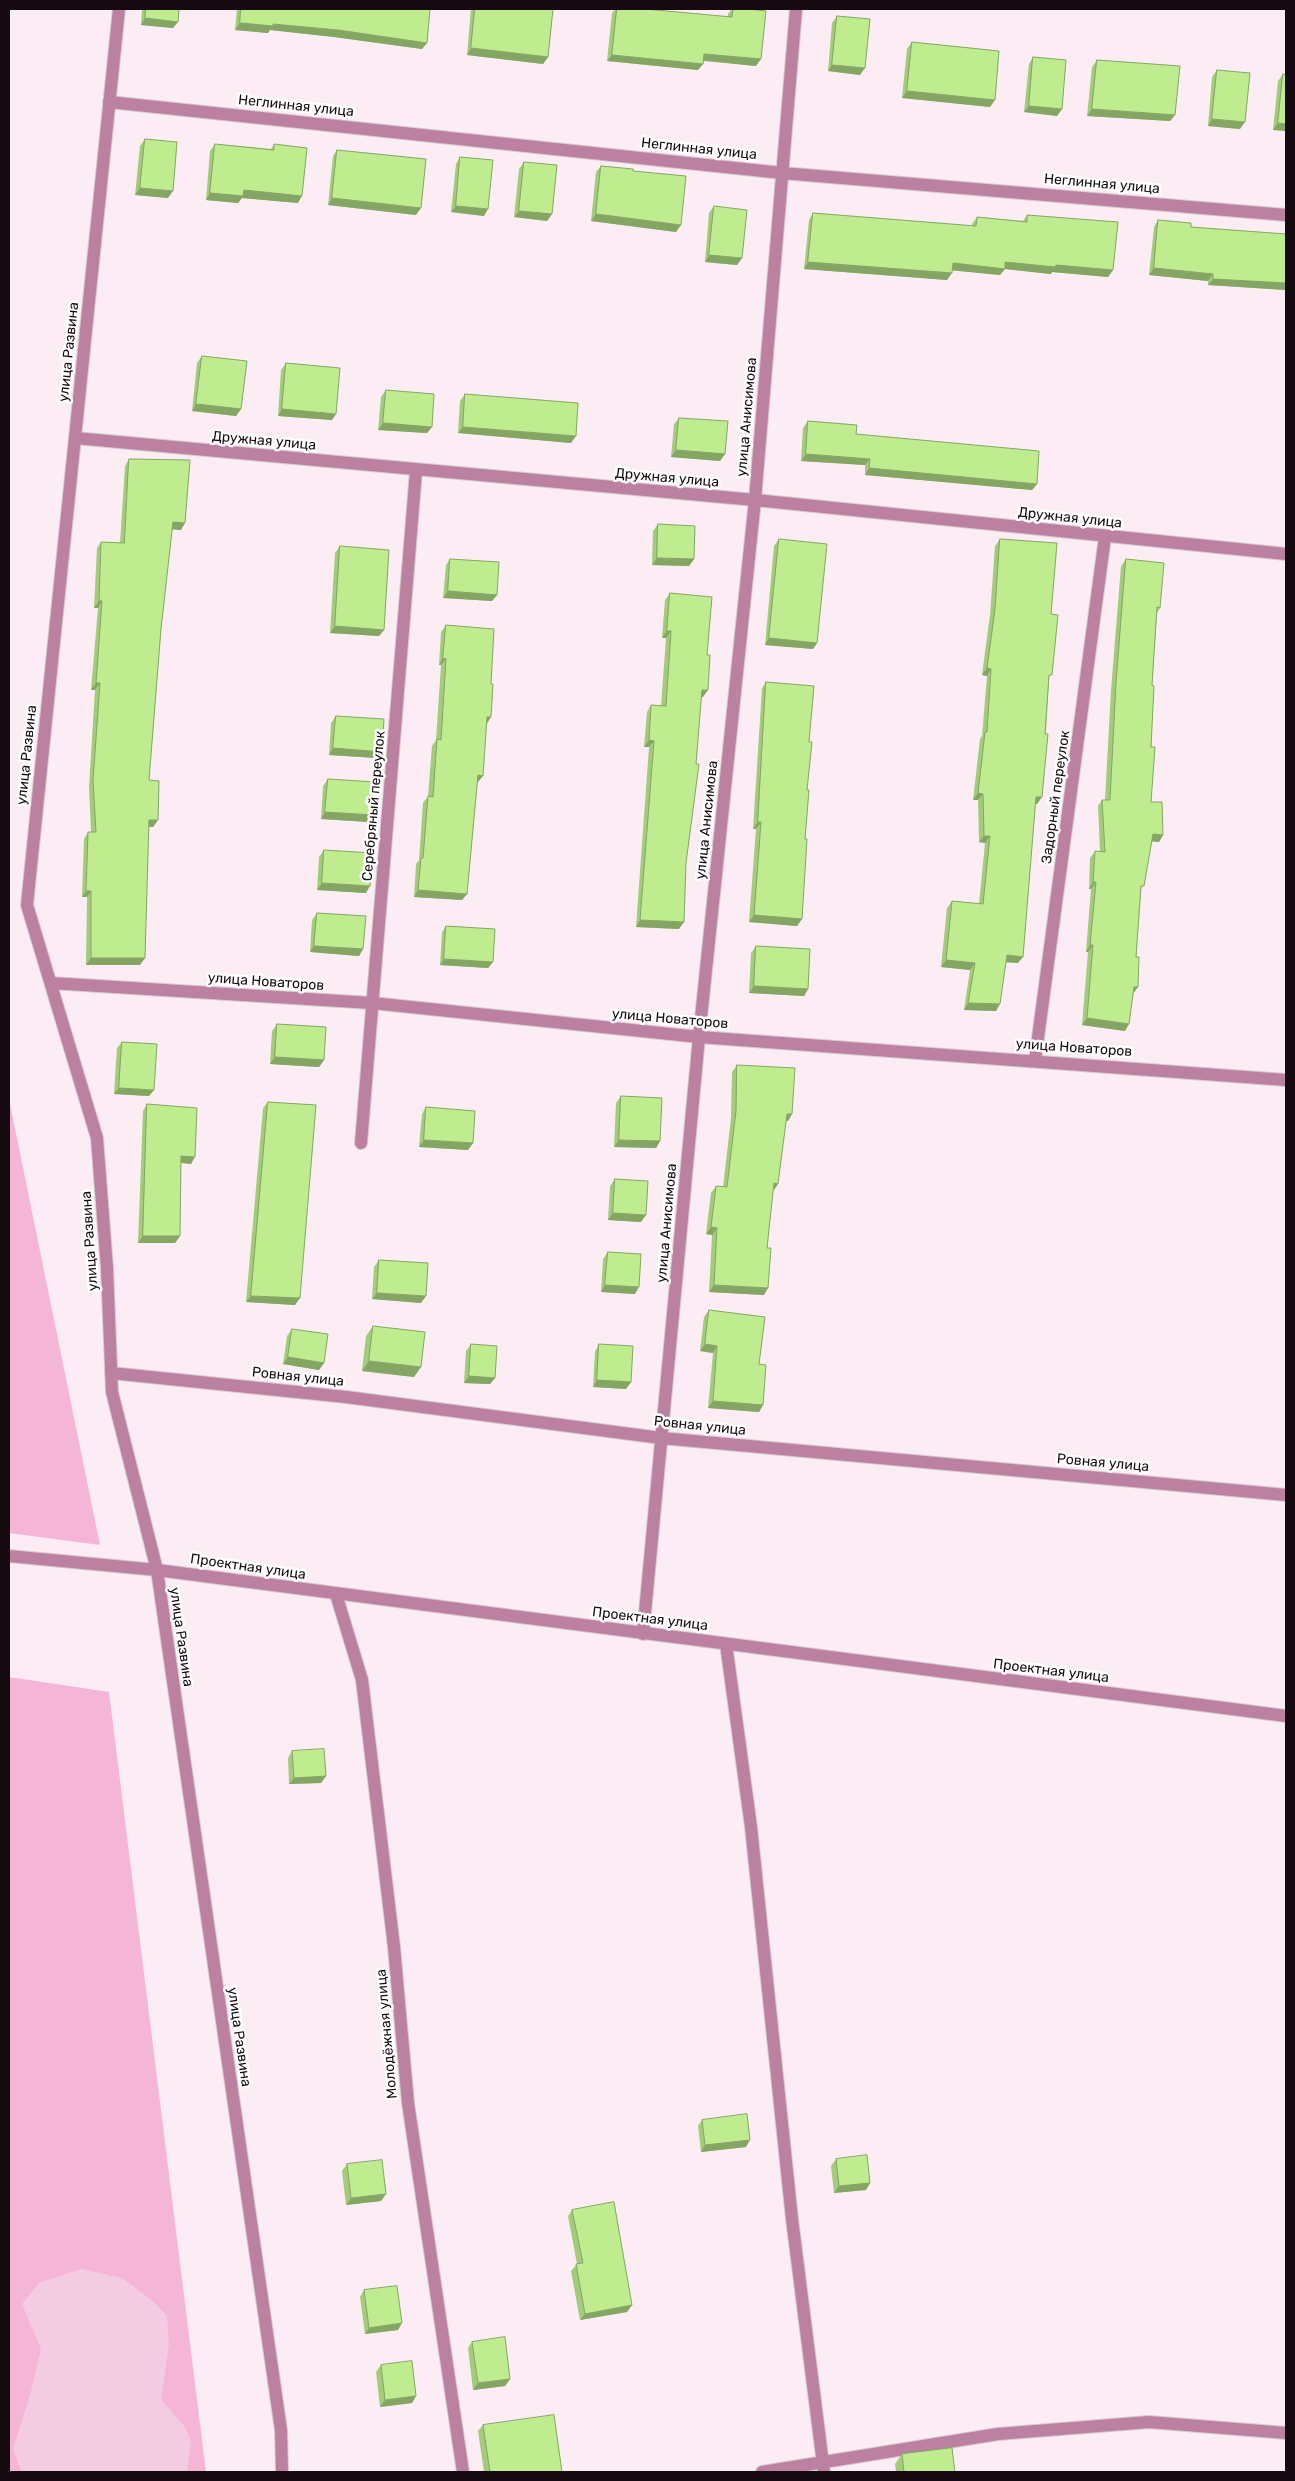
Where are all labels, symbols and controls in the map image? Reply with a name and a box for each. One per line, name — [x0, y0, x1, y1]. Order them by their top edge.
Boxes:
street label: Неглинная улица — [237, 92, 355, 120]
street label: Неглинная улица — [640, 135, 758, 163]
street label: Неглинная улица — [1043, 171, 1161, 197]
street label: улица Развина — [55, 301, 83, 403]
street label: улица Анисимова — [733, 357, 761, 477]
street label: Дружная улица — [211, 428, 317, 454]
street label: Дружная улица — [614, 465, 720, 491]
street label: Дружная улица — [1017, 504, 1123, 532]
street label: улица Развина — [13, 704, 41, 806]
street label: Задорный переулок — [1038, 729, 1074, 865]
street label: Серебряный переулок — [359, 730, 389, 882]
street label: улица Анисимова — [692, 760, 722, 880]
street label: улица Новаторов — [207, 970, 325, 994]
street label: улица Новаторов — [611, 1006, 729, 1032]
street label: улица Новаторов — [1015, 1036, 1133, 1060]
street label: улица Анисимова — [653, 1163, 681, 1283]
street label: улица Развина — [78, 1190, 102, 1292]
street label: Ровная улица — [251, 1364, 345, 1390]
street label: Ровная улица — [653, 1413, 747, 1439]
street label: Ровная улица — [1056, 1451, 1150, 1475]
street label: Проектная улица — [189, 1551, 307, 1583]
street label: улица Развина — [166, 1586, 196, 1688]
street label: Проектная улица — [591, 1604, 709, 1634]
street label: Проектная улица — [992, 1656, 1110, 1686]
street label: Молодёжная улица — [373, 1968, 401, 2100]
street label: улица Развина — [224, 1986, 254, 2088]

